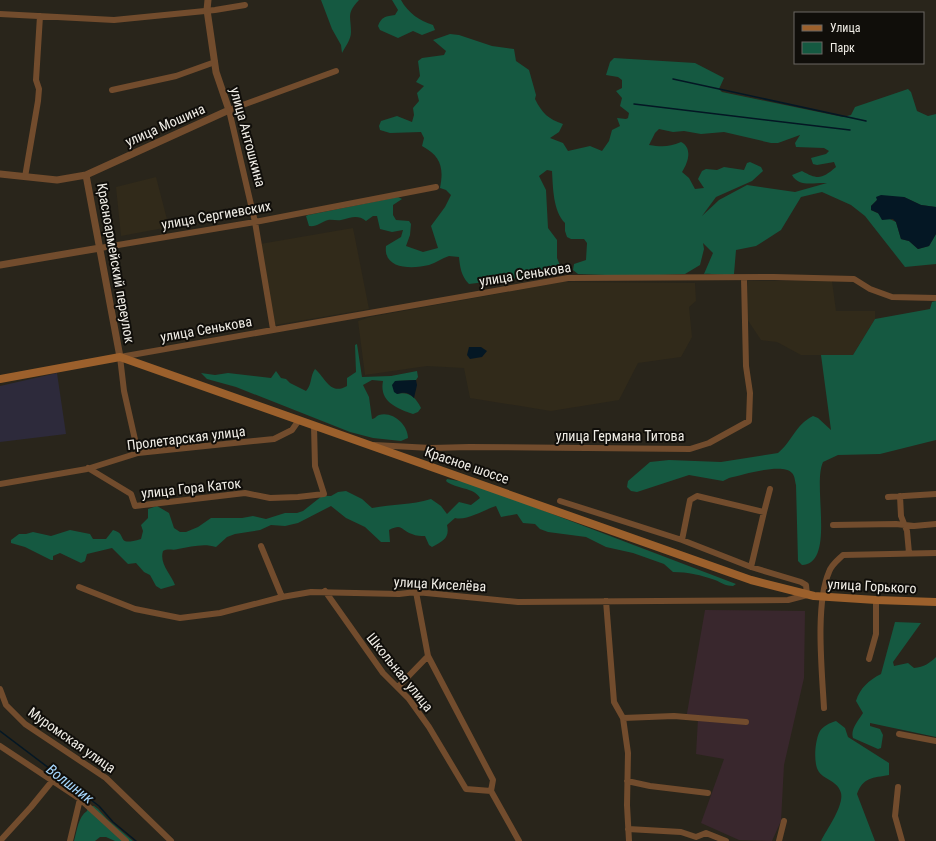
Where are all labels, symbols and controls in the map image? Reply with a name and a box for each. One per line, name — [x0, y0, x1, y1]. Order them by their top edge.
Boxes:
legend — [794, 12, 924, 64]
text: Улица — [830, 21, 861, 35]
text: Парк — [830, 41, 855, 55]
street label: улица Антошкина — [227, 85, 269, 189]
street label: улица Мошина — [123, 100, 207, 150]
street label: Красноармейский переулок — [94, 182, 138, 345]
street label: улица Сергиевских — [160, 197, 272, 233]
street label: улица Сенькова — [478, 259, 572, 289]
street label: улица Сенькова — [159, 313, 253, 345]
street label: Пролетарская улица — [126, 423, 246, 453]
street label: улица Германа Титова — [556, 428, 684, 444]
street label: Красное шоссе — [423, 443, 512, 487]
street label: улица Гора Каток — [140, 475, 242, 501]
street label: улица Киселёва — [393, 574, 487, 594]
street label: улица Горького — [827, 576, 917, 596]
street label: Школьная улица — [363, 629, 437, 715]
street label: Муромская улица — [25, 704, 119, 776]
water label: Волшник — [43, 760, 98, 808]

